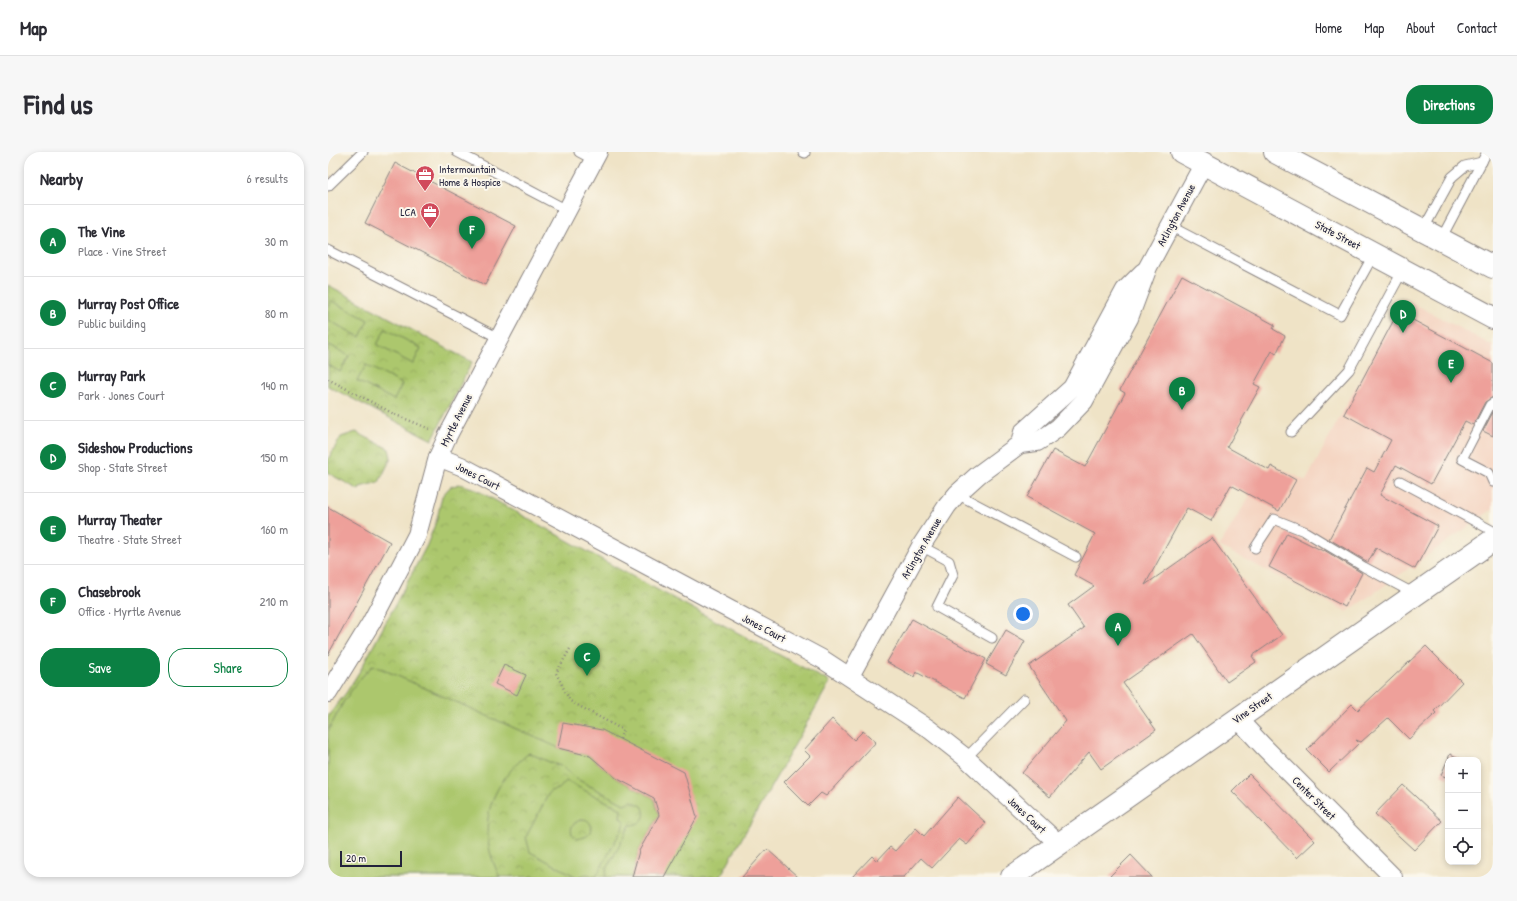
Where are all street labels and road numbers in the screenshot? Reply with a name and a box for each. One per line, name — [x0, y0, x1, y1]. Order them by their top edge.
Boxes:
street label: Arlington Avenue — [1154, 181, 1199, 249]
street label: State Street — [1313, 217, 1363, 253]
street label: Myrtle Avenue — [437, 391, 475, 449]
street label: Jones Court — [454, 459, 503, 493]
street label: Arlington Avenue — [898, 514, 944, 581]
street label: Jones Court — [740, 611, 788, 645]
street label: Vine Street — [1229, 689, 1275, 727]
street label: Center Street — [1289, 773, 1339, 823]
street label: Jones Court — [1005, 794, 1049, 836]

